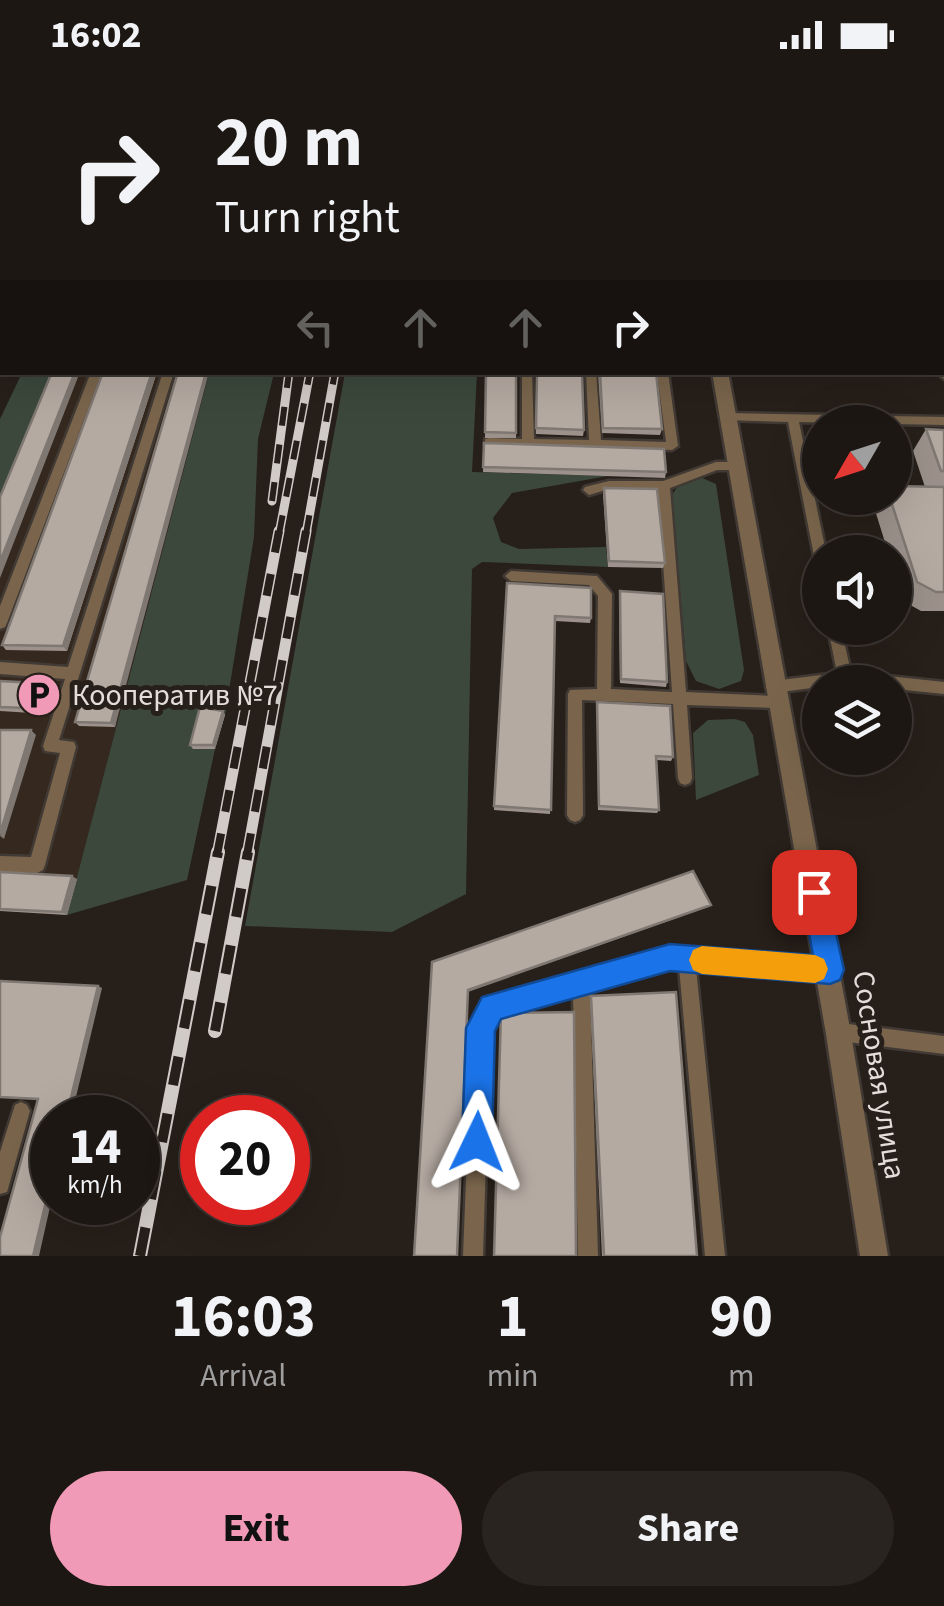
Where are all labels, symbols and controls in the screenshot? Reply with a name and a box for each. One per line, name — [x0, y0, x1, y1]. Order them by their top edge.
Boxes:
text: 16:02 — [50, 8, 142, 62]
text: 20 m — [215, 93, 363, 193]
icon: right — [50, 110, 180, 240]
text: Turn right — [215, 186, 400, 250]
icon: left — [288, 300, 343, 355]
icon: ahead — [393, 300, 448, 355]
icon: ahead — [498, 300, 553, 355]
icon: right — [603, 300, 658, 355]
north arrow — [802, 405, 912, 515]
map controls — [802, 405, 912, 775]
button: sound — [802, 535, 912, 645]
button: layers — [802, 665, 912, 775]
parking icon: Кооператив №7 — [16, 672, 62, 718]
place label: Кооператив №7 — [72, 674, 278, 717]
pin — [772, 850, 857, 935]
icon: arrive — [787, 865, 842, 920]
street label: Сосновая улица — [841, 968, 917, 1182]
position arrow — [425, 1090, 529, 1194]
speed limit sign: 20 — [180, 1095, 310, 1225]
text: 14 — [69, 1112, 121, 1183]
text: km/h — [67, 1167, 123, 1203]
text: 16:03 — [171, 1275, 316, 1360]
text: 1 — [497, 1275, 529, 1360]
text: 90 — [710, 1275, 773, 1360]
text: Arrival — [200, 1353, 286, 1399]
text: min — [487, 1353, 539, 1399]
text: m — [728, 1353, 755, 1399]
button: Exit — [50, 1471, 462, 1586]
button: Share — [482, 1471, 894, 1586]

